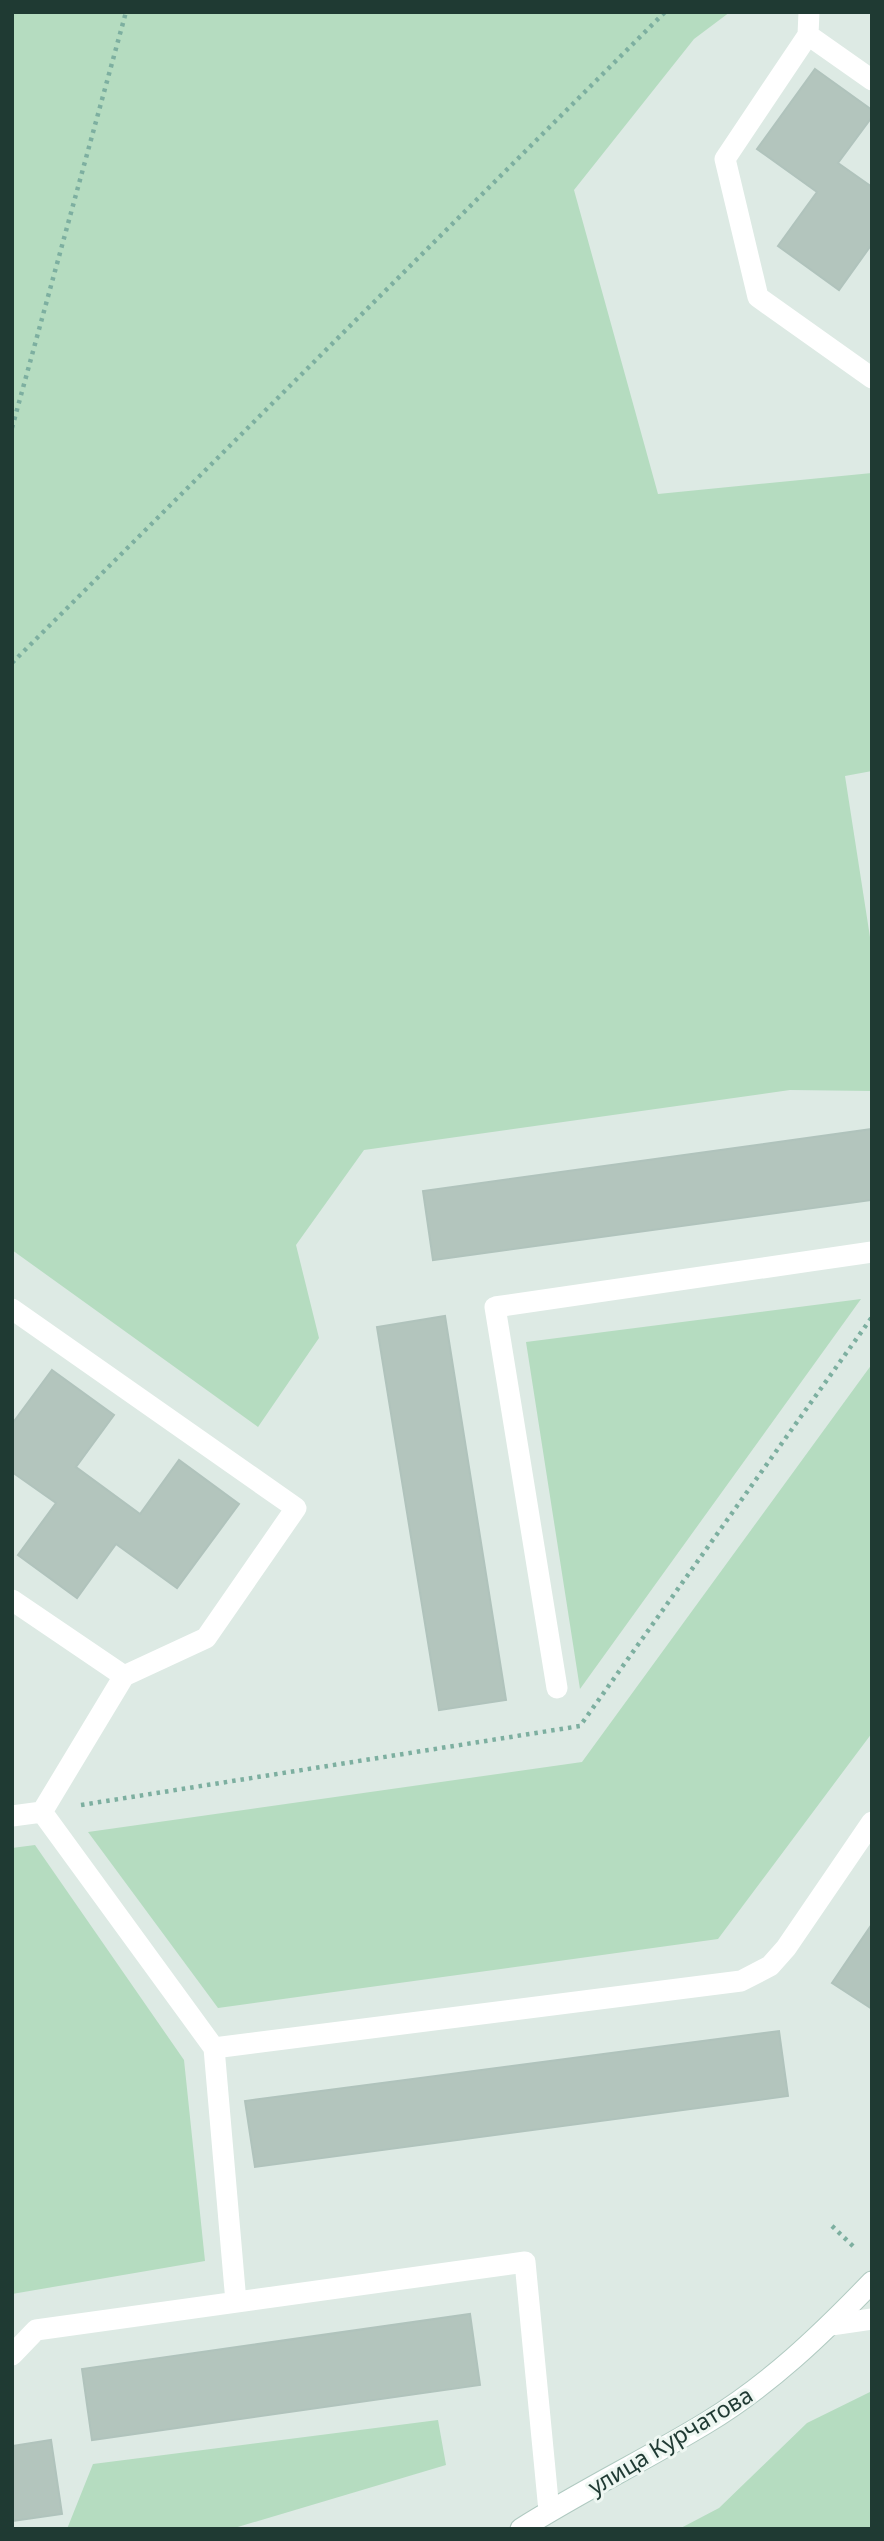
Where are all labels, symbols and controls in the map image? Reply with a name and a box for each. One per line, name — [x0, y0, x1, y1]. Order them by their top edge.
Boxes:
street label: улица Курчатова — [582, 2378, 758, 2502]

